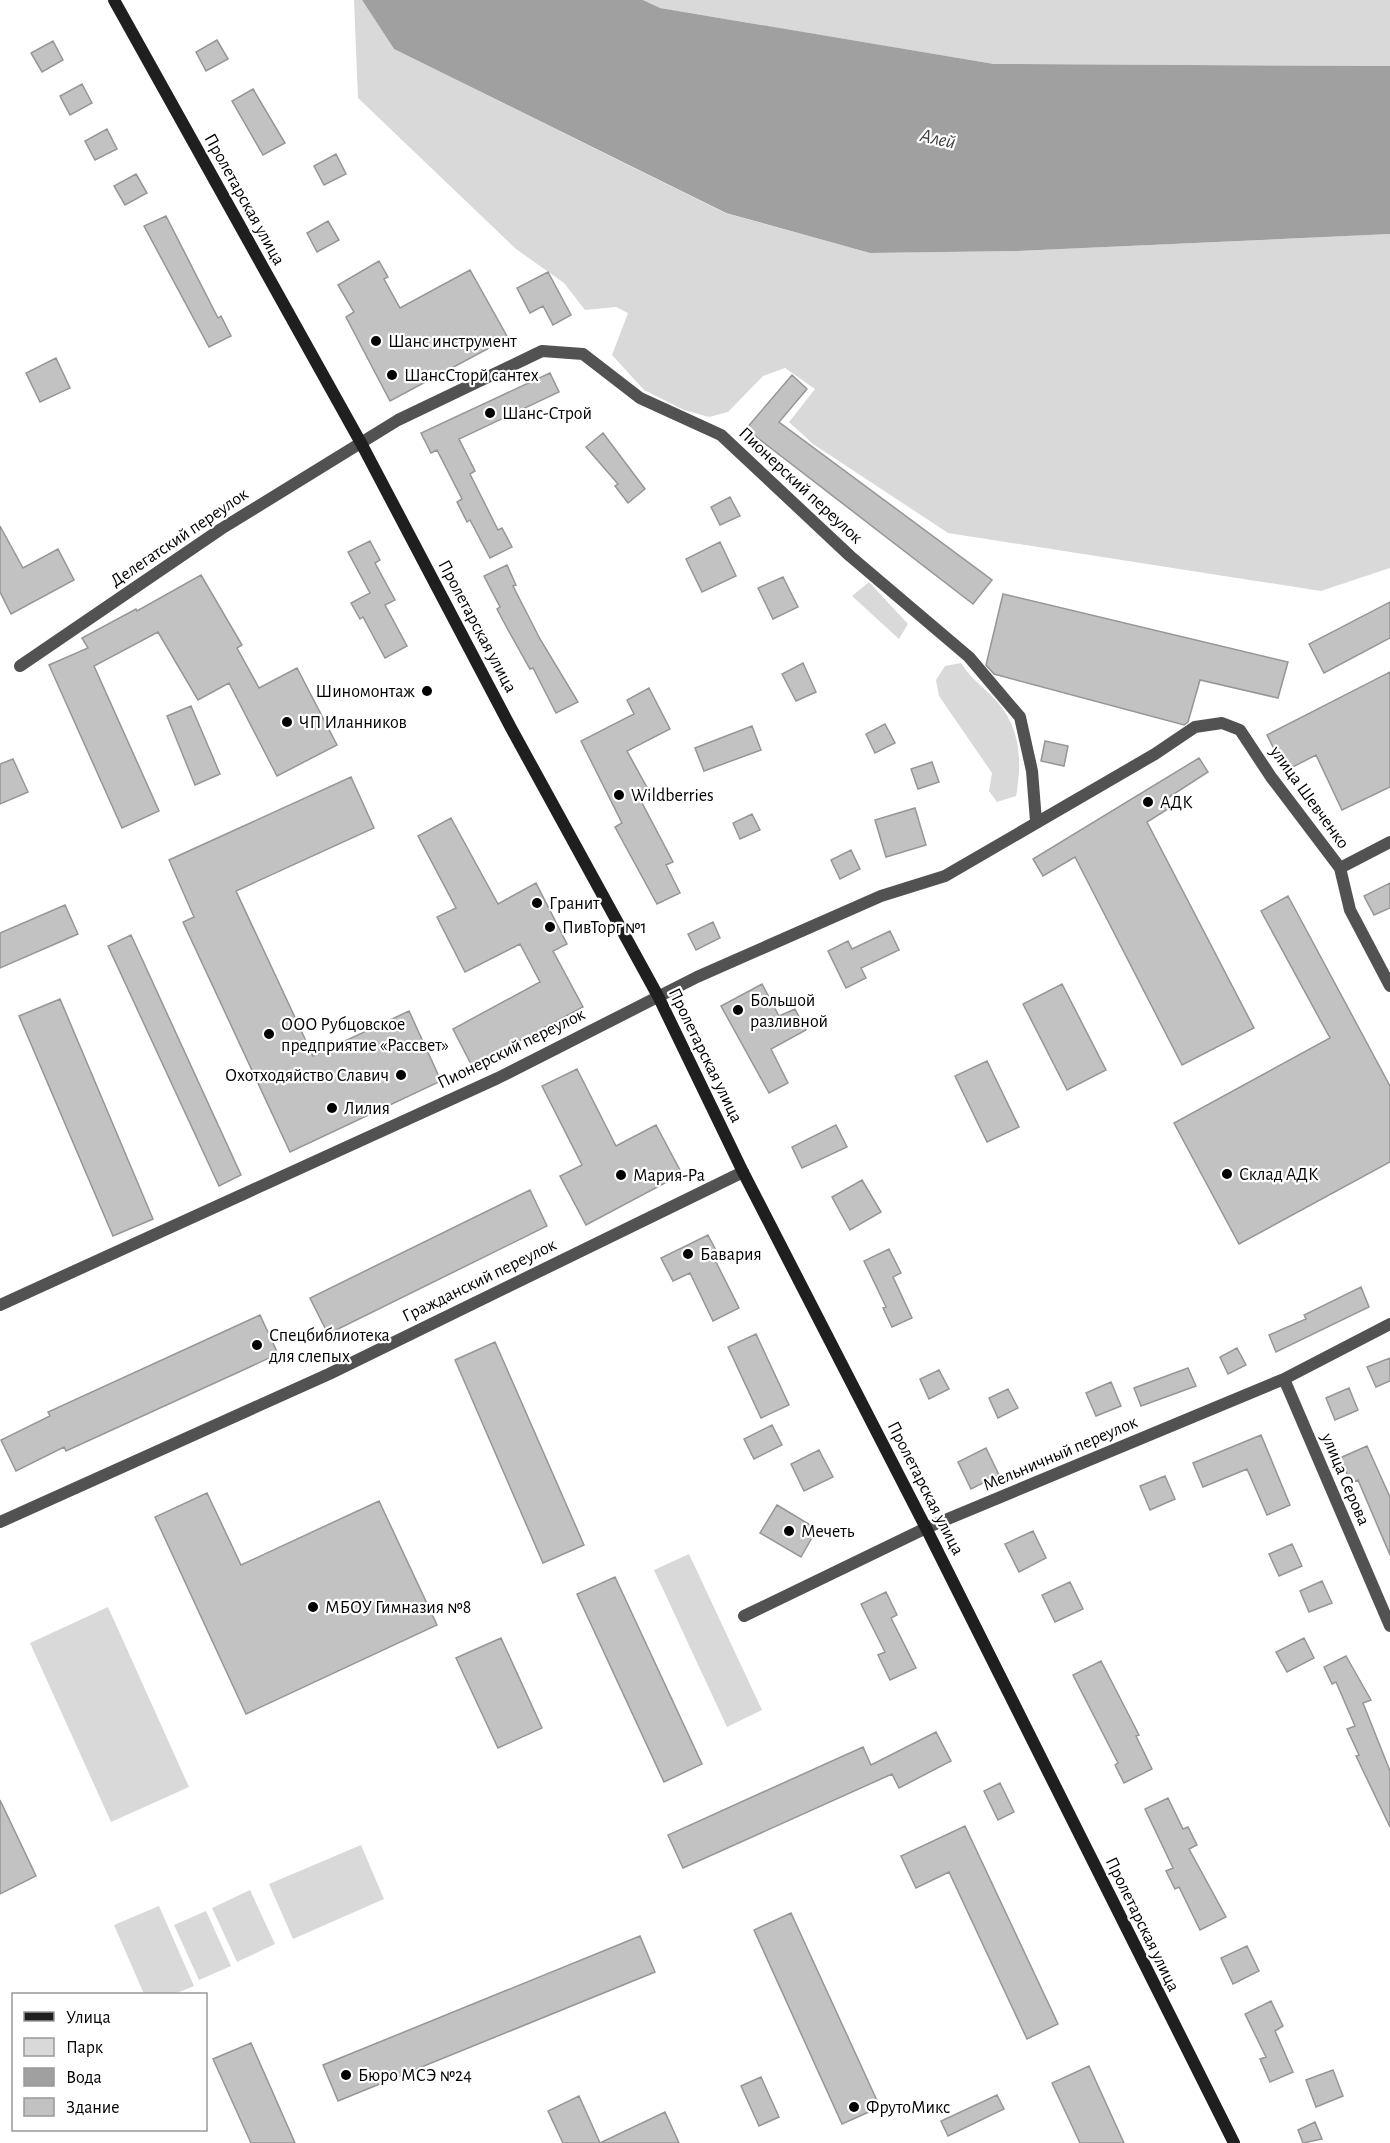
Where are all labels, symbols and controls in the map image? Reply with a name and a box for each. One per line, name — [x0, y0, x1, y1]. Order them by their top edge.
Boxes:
water label: Алей — [917, 125, 957, 153]
street label: Пролетарская улица — [201, 131, 288, 268]
place label: Шанс инструмент — [388, 333, 517, 351]
marker: Шанс инструмент — [369, 334, 383, 348]
place label: ШансСторй сантех — [404, 367, 539, 385]
marker: ШансСторй сантех — [385, 368, 399, 382]
place label: Шанс-Строй — [502, 405, 592, 423]
marker: Шанс-Строй — [483, 406, 497, 420]
street label: Пионерский переулок — [735, 424, 866, 548]
street label: Делегатский переулок — [107, 485, 252, 591]
street label: Пролетарская улица — [435, 557, 520, 696]
place label: Шиномонтаж — [316, 683, 415, 701]
marker: Шиномонтаж — [420, 684, 434, 698]
place label: ЧП Иланников — [299, 714, 407, 732]
marker: ЧП Иланников — [280, 715, 294, 729]
street label: улица Шевченко — [1266, 742, 1352, 852]
place label: Wildberries — [631, 787, 714, 805]
marker: Wildberries — [612, 788, 626, 802]
place label: АДК — [1160, 794, 1193, 812]
marker: АДК — [1141, 795, 1155, 809]
place label: Гранит — [549, 895, 600, 913]
marker: Гранит — [530, 896, 544, 910]
place label: ПивТорг №1 — [562, 919, 647, 937]
marker: ПивТорг №1 — [543, 920, 557, 934]
street label: Пролетарская улица — [665, 985, 745, 1126]
place label: Большой разливной — [750, 992, 828, 1031]
marker: Большой разливной — [731, 1003, 745, 1017]
street label: Пионерский переулок — [435, 1005, 589, 1092]
place label: ООО Рубцовское предприятие «Рассвет» — [281, 1015, 449, 1055]
marker: ООО Рубцовское предприятие «Рассвет» — [262, 1027, 276, 1041]
place label: Охотходяйство Славич — [225, 1067, 389, 1085]
marker: Охотходяйство Славич — [394, 1068, 408, 1082]
place label: Лилия — [344, 1100, 390, 1118]
marker: Лилия — [325, 1101, 339, 1115]
place label: Склад АДК — [1239, 1166, 1319, 1184]
place label: Мария-Ра — [633, 1167, 705, 1185]
marker: Склад АДК — [1220, 1167, 1234, 1181]
marker: Мария-Ра — [614, 1168, 628, 1182]
street label: Гражданский переулок — [400, 1236, 560, 1326]
place label: Бавария — [700, 1246, 762, 1264]
marker: Бавария — [681, 1247, 695, 1261]
place label: Спецбиблиотека для слепых — [269, 1326, 390, 1366]
marker: Спецбиблиотека для слепых — [250, 1338, 264, 1352]
street label: Мельничный переулок — [980, 1413, 1141, 1495]
street label: Пролетарская улица — [884, 1419, 967, 1558]
street label: улица Серова — [1317, 1430, 1373, 1528]
place label: Мечеть — [801, 1523, 855, 1541]
marker: Мечеть — [782, 1524, 796, 1538]
place label: МБОУ Гимназия №8 — [325, 1599, 471, 1617]
marker: МБОУ Гимназия №8 — [306, 1600, 320, 1614]
street label: Пролетарская улица — [1102, 1854, 1182, 1995]
legend — [12, 1993, 207, 2131]
text: Улица — [66, 2009, 111, 2027]
text: Парк — [66, 2039, 104, 2057]
place label: Бюро МСЭ №24 — [358, 2067, 472, 2085]
marker: Бюро МСЭ №24 — [339, 2068, 353, 2082]
text: Вода — [66, 2069, 102, 2087]
text: Здание — [66, 2099, 120, 2117]
place label: ФрутоМикс — [866, 2099, 950, 2117]
marker: ФрутоМикс — [847, 2100, 861, 2114]

